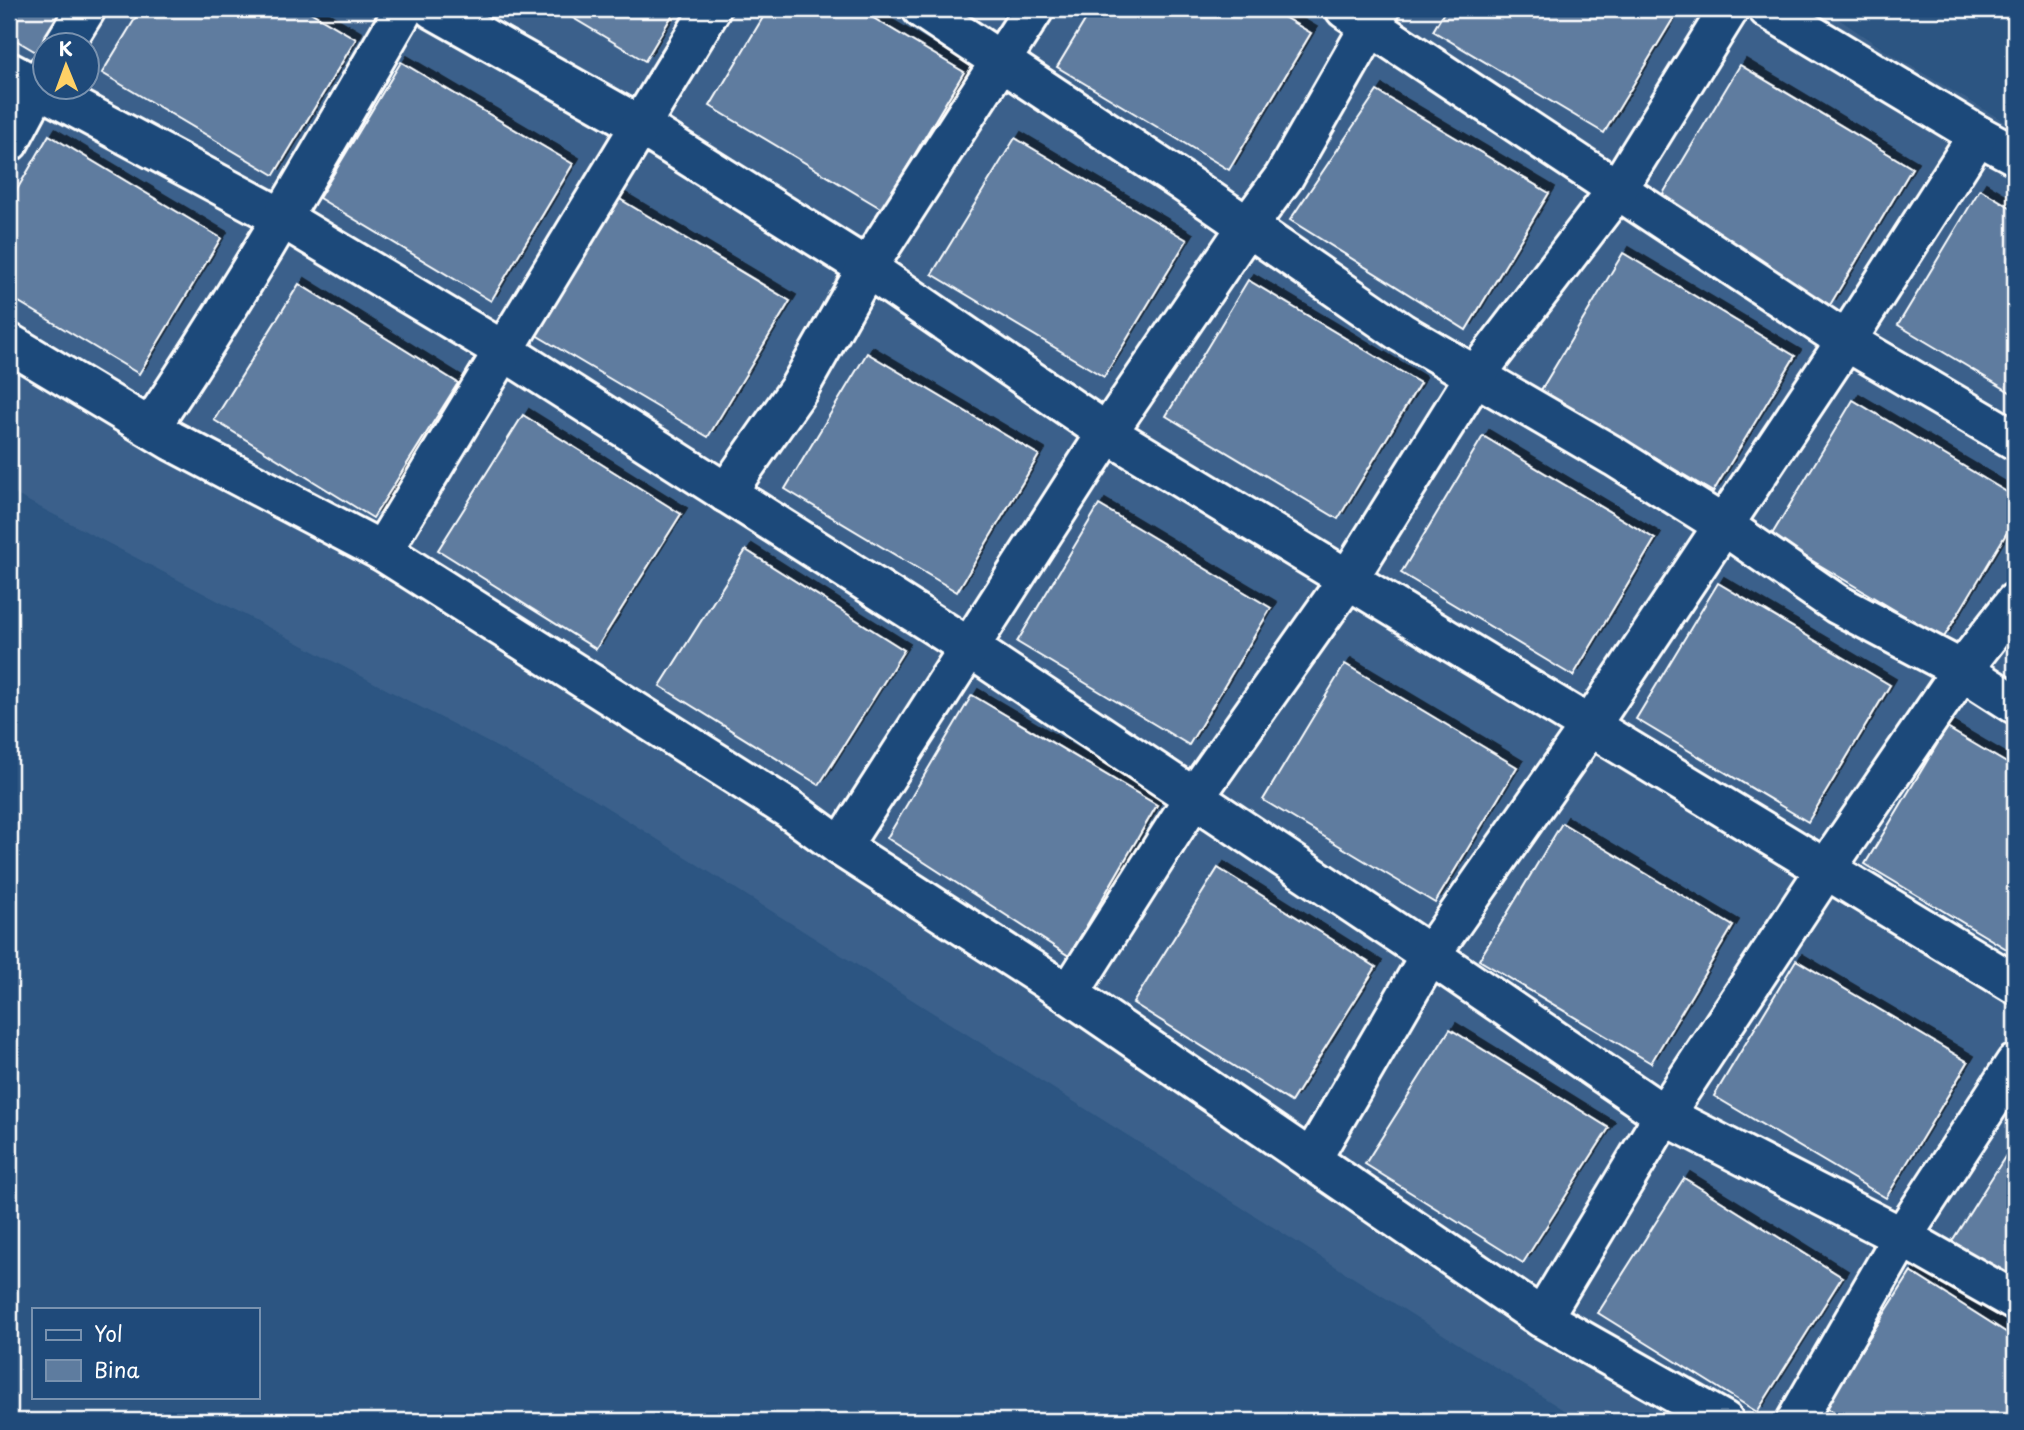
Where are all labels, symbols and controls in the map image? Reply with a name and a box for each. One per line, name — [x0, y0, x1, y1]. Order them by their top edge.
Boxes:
north arrow — [32, 32, 102, 102]
text: K — [58, 34, 73, 62]
legend — [32, 1308, 259, 1398]
text: Yol — [94, 1317, 123, 1349]
text: Bina — [94, 1353, 140, 1385]

